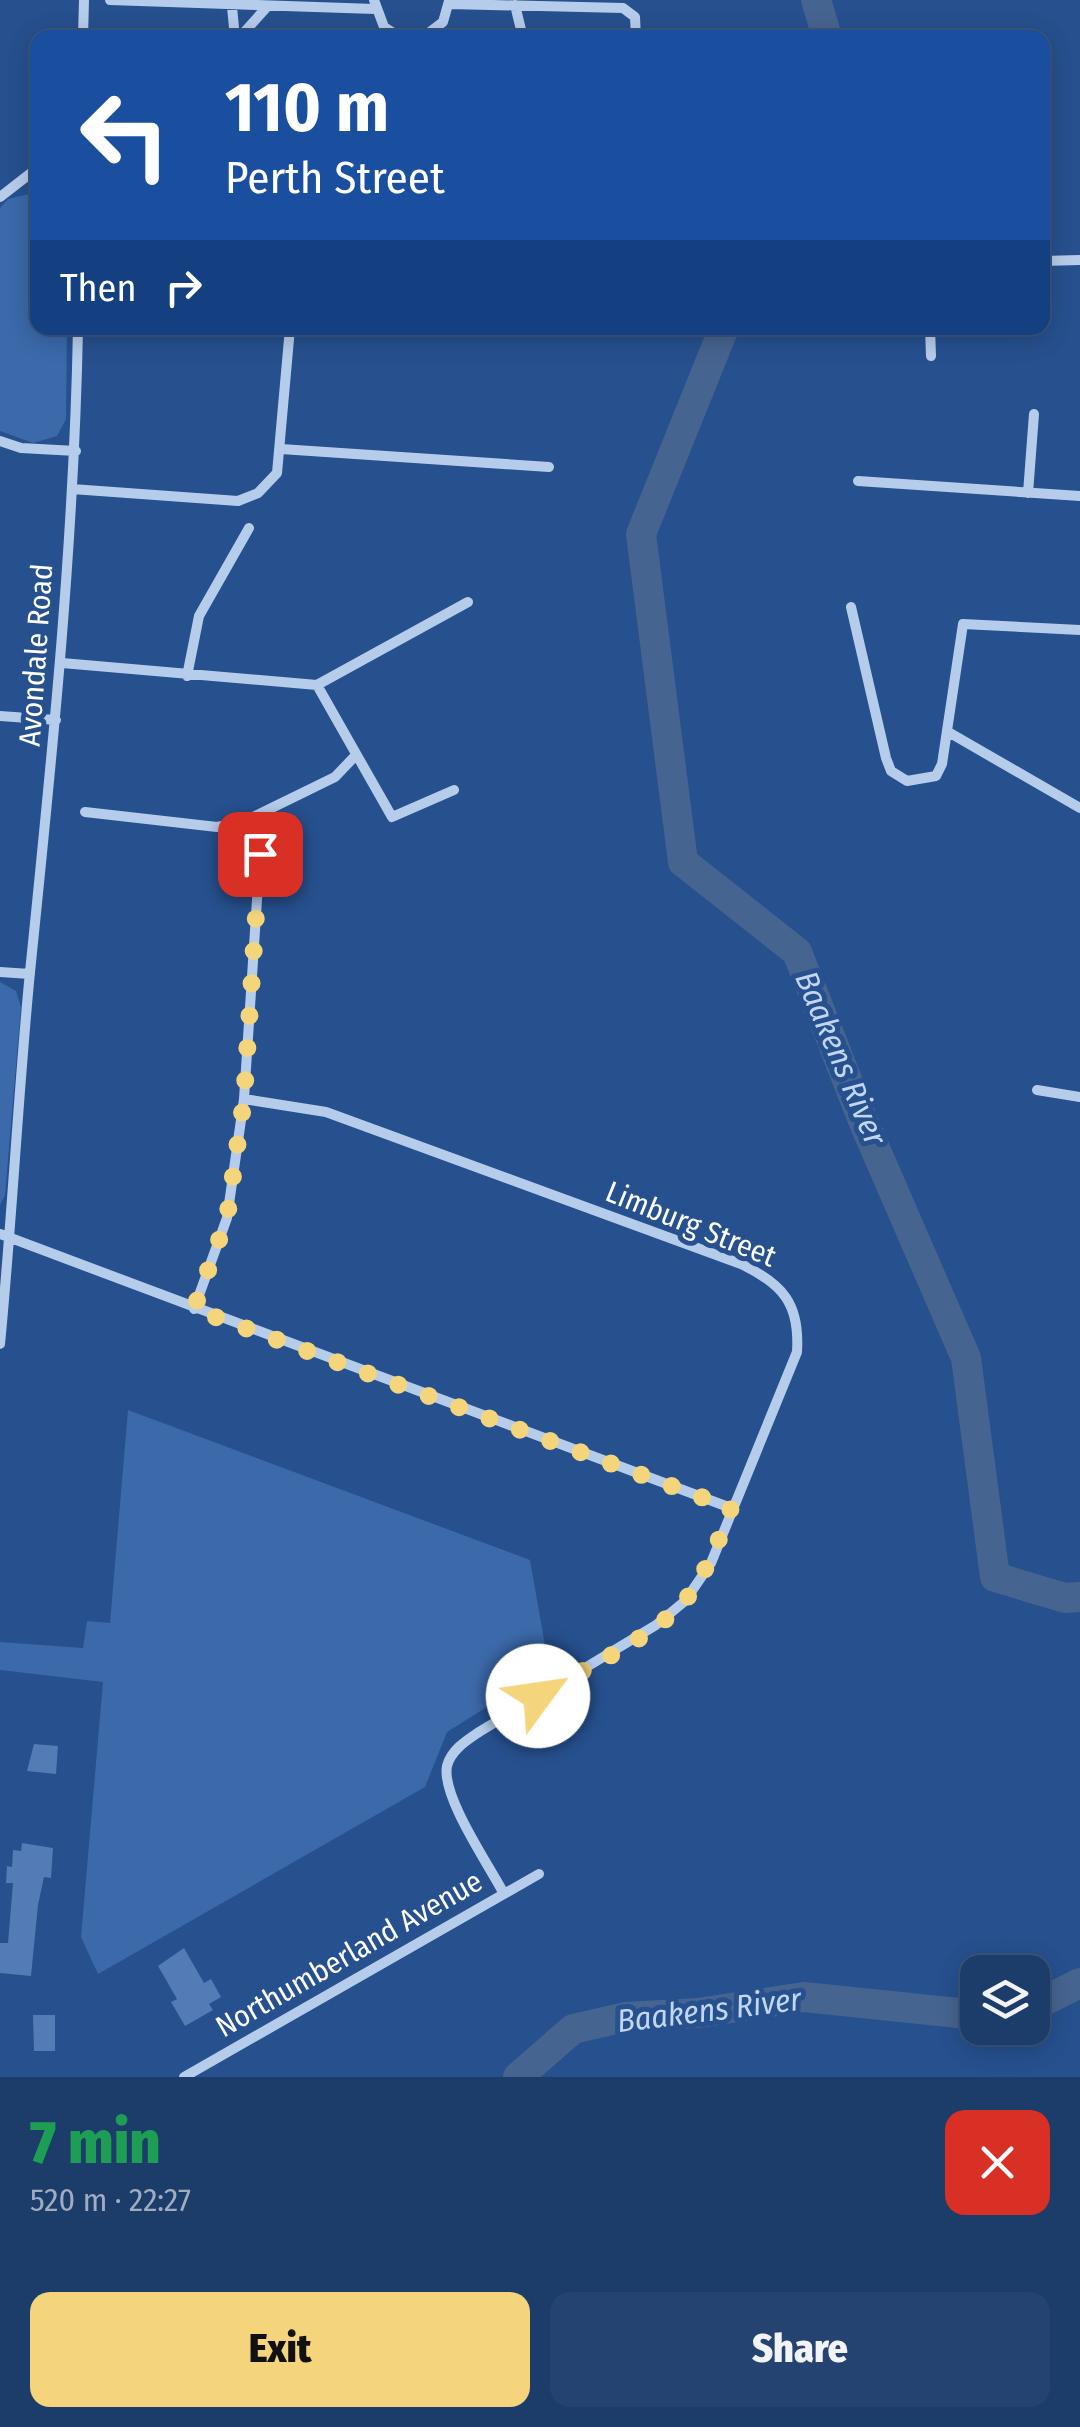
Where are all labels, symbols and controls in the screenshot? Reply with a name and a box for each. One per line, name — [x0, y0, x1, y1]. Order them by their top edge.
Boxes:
text: 110 m — [225, 66, 389, 150]
icon: left — [60, 70, 190, 200]
text: Perth Street — [225, 151, 445, 205]
icon: right — [156, 260, 211, 315]
text: Then — [60, 265, 136, 311]
street label: Avondale Road — [12, 563, 60, 747]
pin — [218, 812, 303, 897]
icon: arrive — [233, 827, 288, 882]
water label: Baakens River — [787, 965, 895, 1151]
street label: Limburg Street — [601, 1173, 782, 1275]
position arrow — [486, 1644, 590, 1748]
street label: Northumberland Avenue — [209, 1863, 489, 2045]
map controls — [960, 1955, 1050, 2045]
button: layers — [960, 1955, 1050, 2045]
water label: Baakens River — [615, 1980, 804, 2040]
text: 7 min — [30, 2107, 161, 2179]
button: close — [945, 2110, 1050, 2215]
text: 520 m · 22:27 — [30, 2181, 191, 2219]
button: Exit — [30, 2292, 530, 2407]
button: Share — [550, 2292, 1050, 2407]

